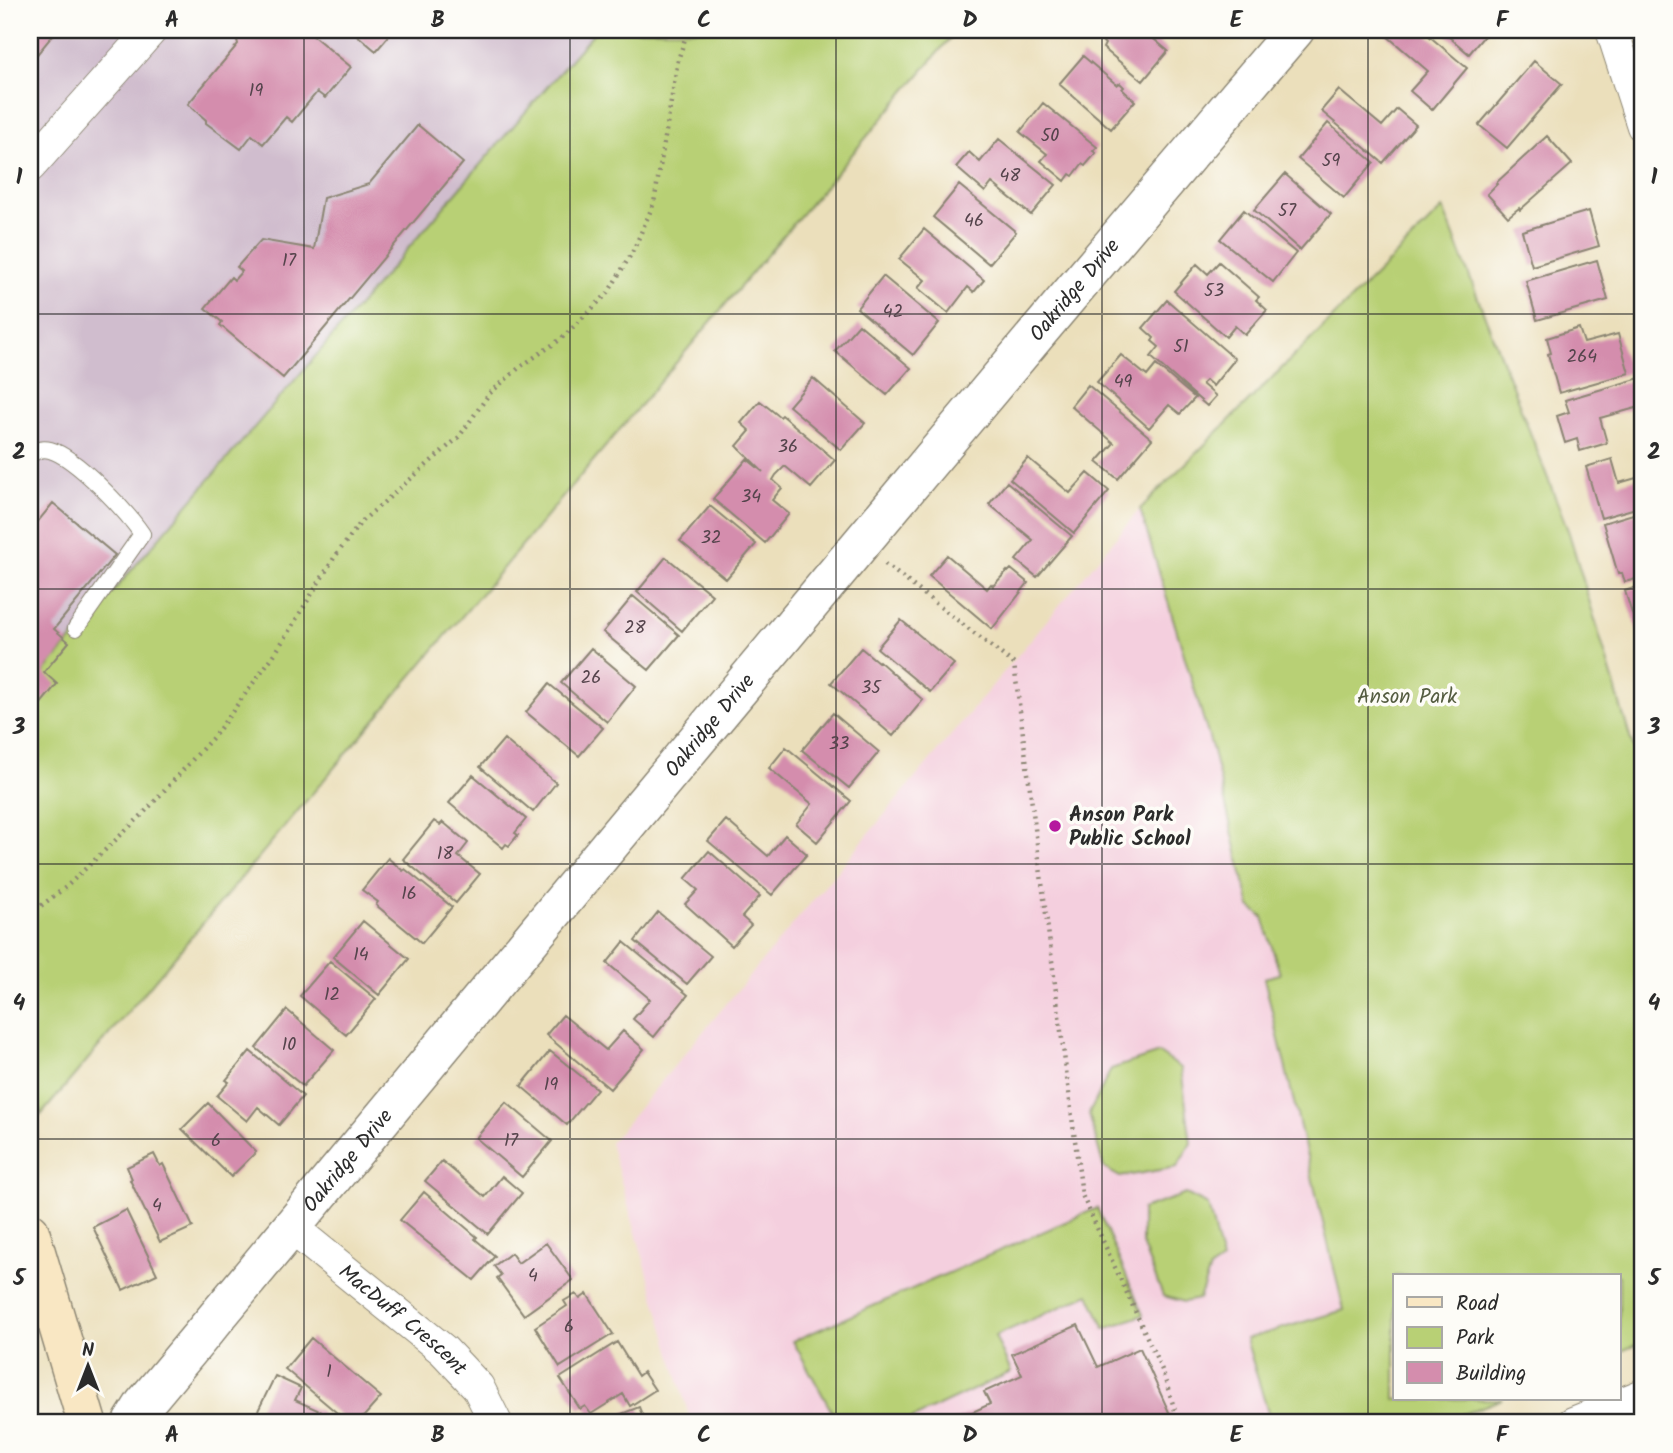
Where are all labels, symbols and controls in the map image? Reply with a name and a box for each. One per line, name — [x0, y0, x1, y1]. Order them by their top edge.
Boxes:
text: A — [165, 3, 179, 39]
text: B — [431, 3, 445, 39]
text: C — [697, 3, 711, 39]
text: D — [962, 3, 978, 39]
text: E — [1230, 3, 1244, 39]
text: F — [1496, 3, 1510, 39]
house number: 19 — [249, 77, 263, 106]
house number: 50 — [1041, 122, 1059, 151]
house number: 59 — [1322, 147, 1340, 176]
text: 1 — [16, 160, 23, 196]
text: 1 — [1651, 160, 1658, 196]
house number: 48 — [1000, 162, 1021, 191]
house number: 57 — [1278, 197, 1297, 226]
house number: 46 — [964, 207, 984, 236]
street label: Oakridge Drive — [1022, 231, 1129, 350]
house number: 17 — [282, 247, 297, 276]
house number: 53 — [1204, 277, 1224, 306]
house number: 42 — [883, 298, 903, 327]
house number: 51 — [1173, 333, 1189, 362]
house number: 264 — [1567, 343, 1597, 372]
house number: 49 — [1114, 368, 1133, 397]
house number: 36 — [778, 433, 798, 462]
text: 2 — [12, 435, 26, 471]
text: 2 — [1647, 435, 1661, 471]
house number: 34 — [741, 483, 761, 512]
house number: 32 — [701, 524, 721, 553]
house number: 28 — [624, 614, 646, 643]
house number: 26 — [581, 664, 601, 693]
street label: Oakridge Drive — [657, 666, 764, 785]
house number: 35 — [861, 674, 882, 703]
park label: Anson Park — [1357, 681, 1457, 714]
text: 3 — [12, 710, 26, 746]
text: 3 — [1647, 710, 1661, 746]
house number: 33 — [829, 730, 849, 759]
place label: Anson Park Public School — [1069, 799, 1191, 856]
marker: Anson Park Public School — [1047, 818, 1063, 834]
house number: 18 — [437, 840, 453, 869]
house number: 16 — [401, 880, 417, 909]
house number: 14 — [353, 941, 369, 970]
house number: 12 — [324, 981, 340, 1010]
text: 4 — [13, 986, 26, 1022]
text: 4 — [1648, 986, 1661, 1022]
house number: 10 — [282, 1031, 296, 1060]
house number: 19 — [544, 1071, 558, 1100]
street label: Oakridge Drive — [295, 1101, 402, 1220]
house number: 6 — [211, 1127, 221, 1156]
house number: 17 — [504, 1127, 519, 1156]
house number: 4 — [152, 1192, 162, 1221]
street label: MacDuff Crescent — [331, 1257, 475, 1385]
text: 5 — [12, 1261, 27, 1297]
text: 5 — [1647, 1261, 1662, 1297]
house number: 4 — [528, 1262, 538, 1291]
legend — [1393, 1274, 1620, 1400]
text: Road — [1456, 1288, 1499, 1321]
house number: 6 — [564, 1313, 574, 1342]
text: Park — [1456, 1322, 1494, 1355]
north arrow — [52, 1330, 122, 1400]
text: N — [82, 1336, 94, 1366]
house number: 1 — [326, 1358, 332, 1387]
text: Building — [1456, 1358, 1526, 1391]
text: A — [165, 1418, 179, 1453]
text: B — [431, 1418, 445, 1453]
text: C — [697, 1418, 711, 1453]
text: D — [962, 1418, 978, 1453]
text: E — [1230, 1418, 1244, 1453]
text: F — [1496, 1418, 1510, 1453]

